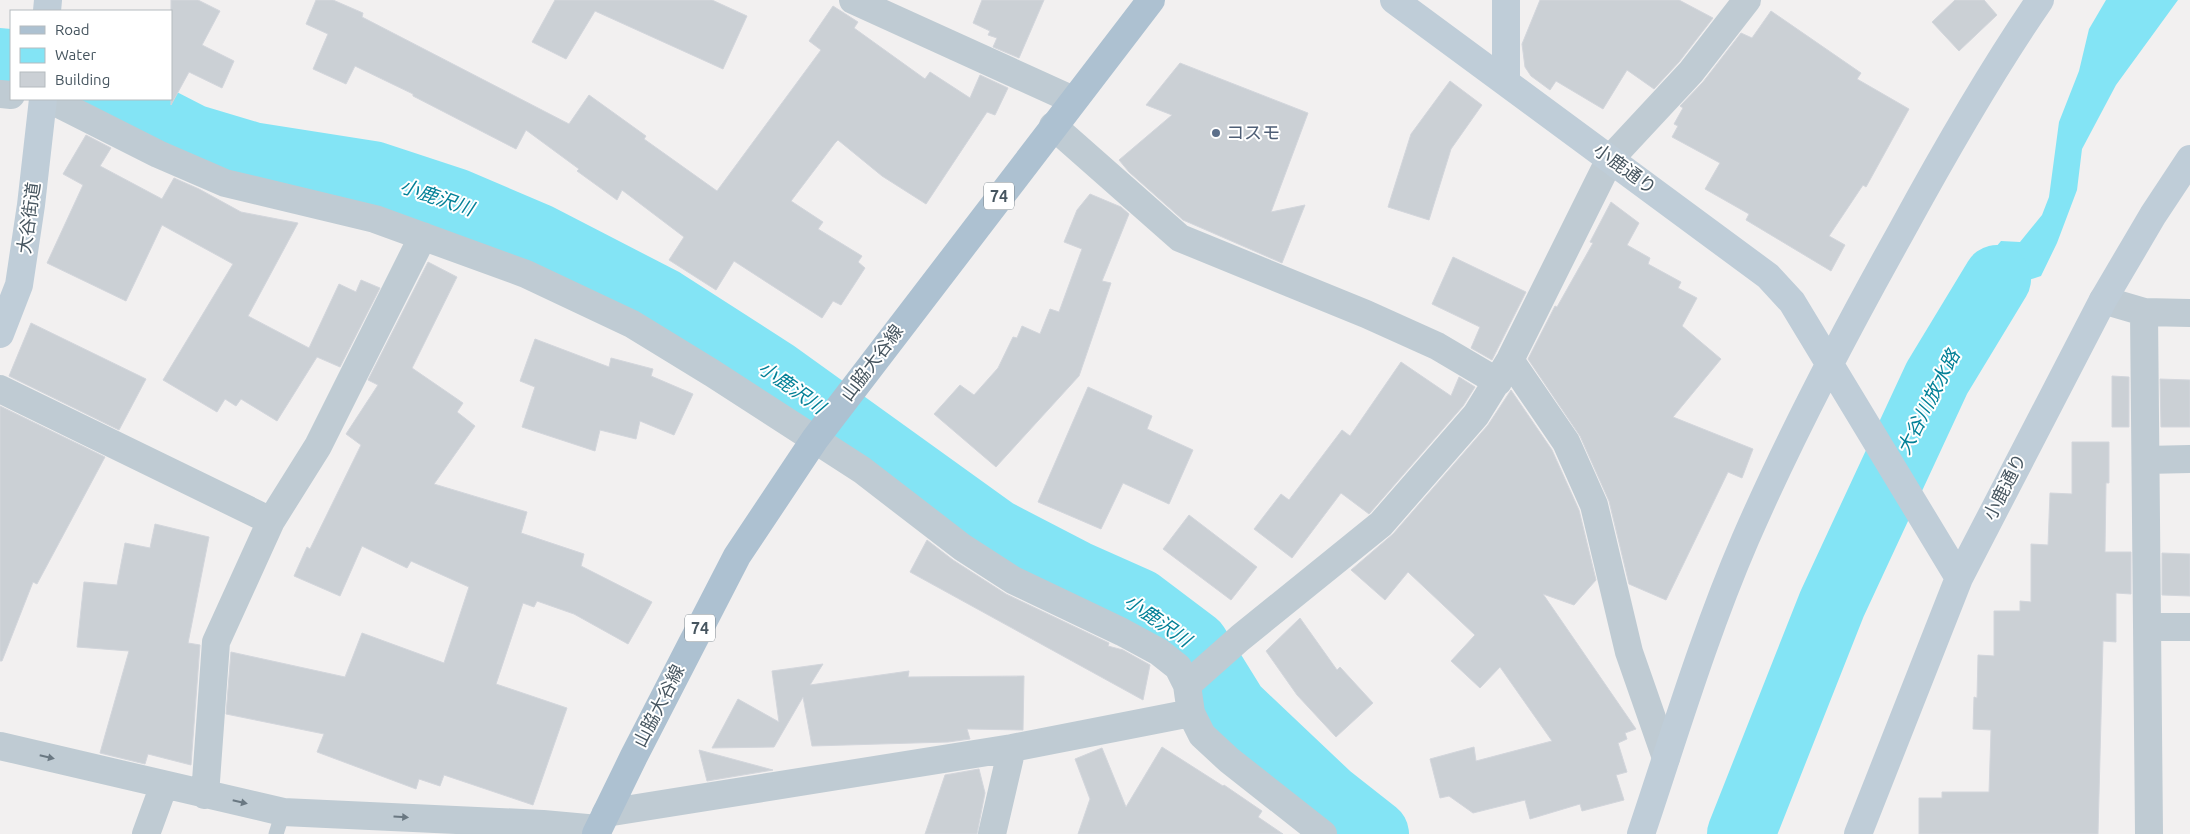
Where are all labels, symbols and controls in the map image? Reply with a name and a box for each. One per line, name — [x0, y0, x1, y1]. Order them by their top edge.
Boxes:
legend — [10, 10, 172, 100]
text: Road — [55, 21, 90, 38]
text: Water — [55, 46, 96, 63]
text: Building — [55, 71, 110, 88]
place label: コスモ — [1226, 122, 1280, 142]
marker: コスモ — [1210, 127, 1222, 139]
street label: 小鹿通り — [1591, 139, 1661, 197]
water label: 小鹿沢川 — [397, 174, 478, 220]
street label: 大谷街道 — [13, 181, 43, 255]
road number: 74 — [984, 182, 1014, 210]
street label: 山脇大谷線 — [836, 320, 906, 404]
water label: 大谷川放水路 — [1892, 344, 1965, 458]
water label: 小鹿沢川 — [755, 356, 831, 419]
street label: 小鹿通り — [1979, 450, 2029, 523]
water label: 小鹿沢川 — [1121, 589, 1197, 652]
road number: 74 — [685, 614, 715, 641]
street label: 山脇大谷線 — [629, 661, 687, 750]
one-way arrow — [40, 753, 55, 761]
one-way arrow — [232, 798, 247, 806]
one-way arrow — [393, 814, 409, 822]

